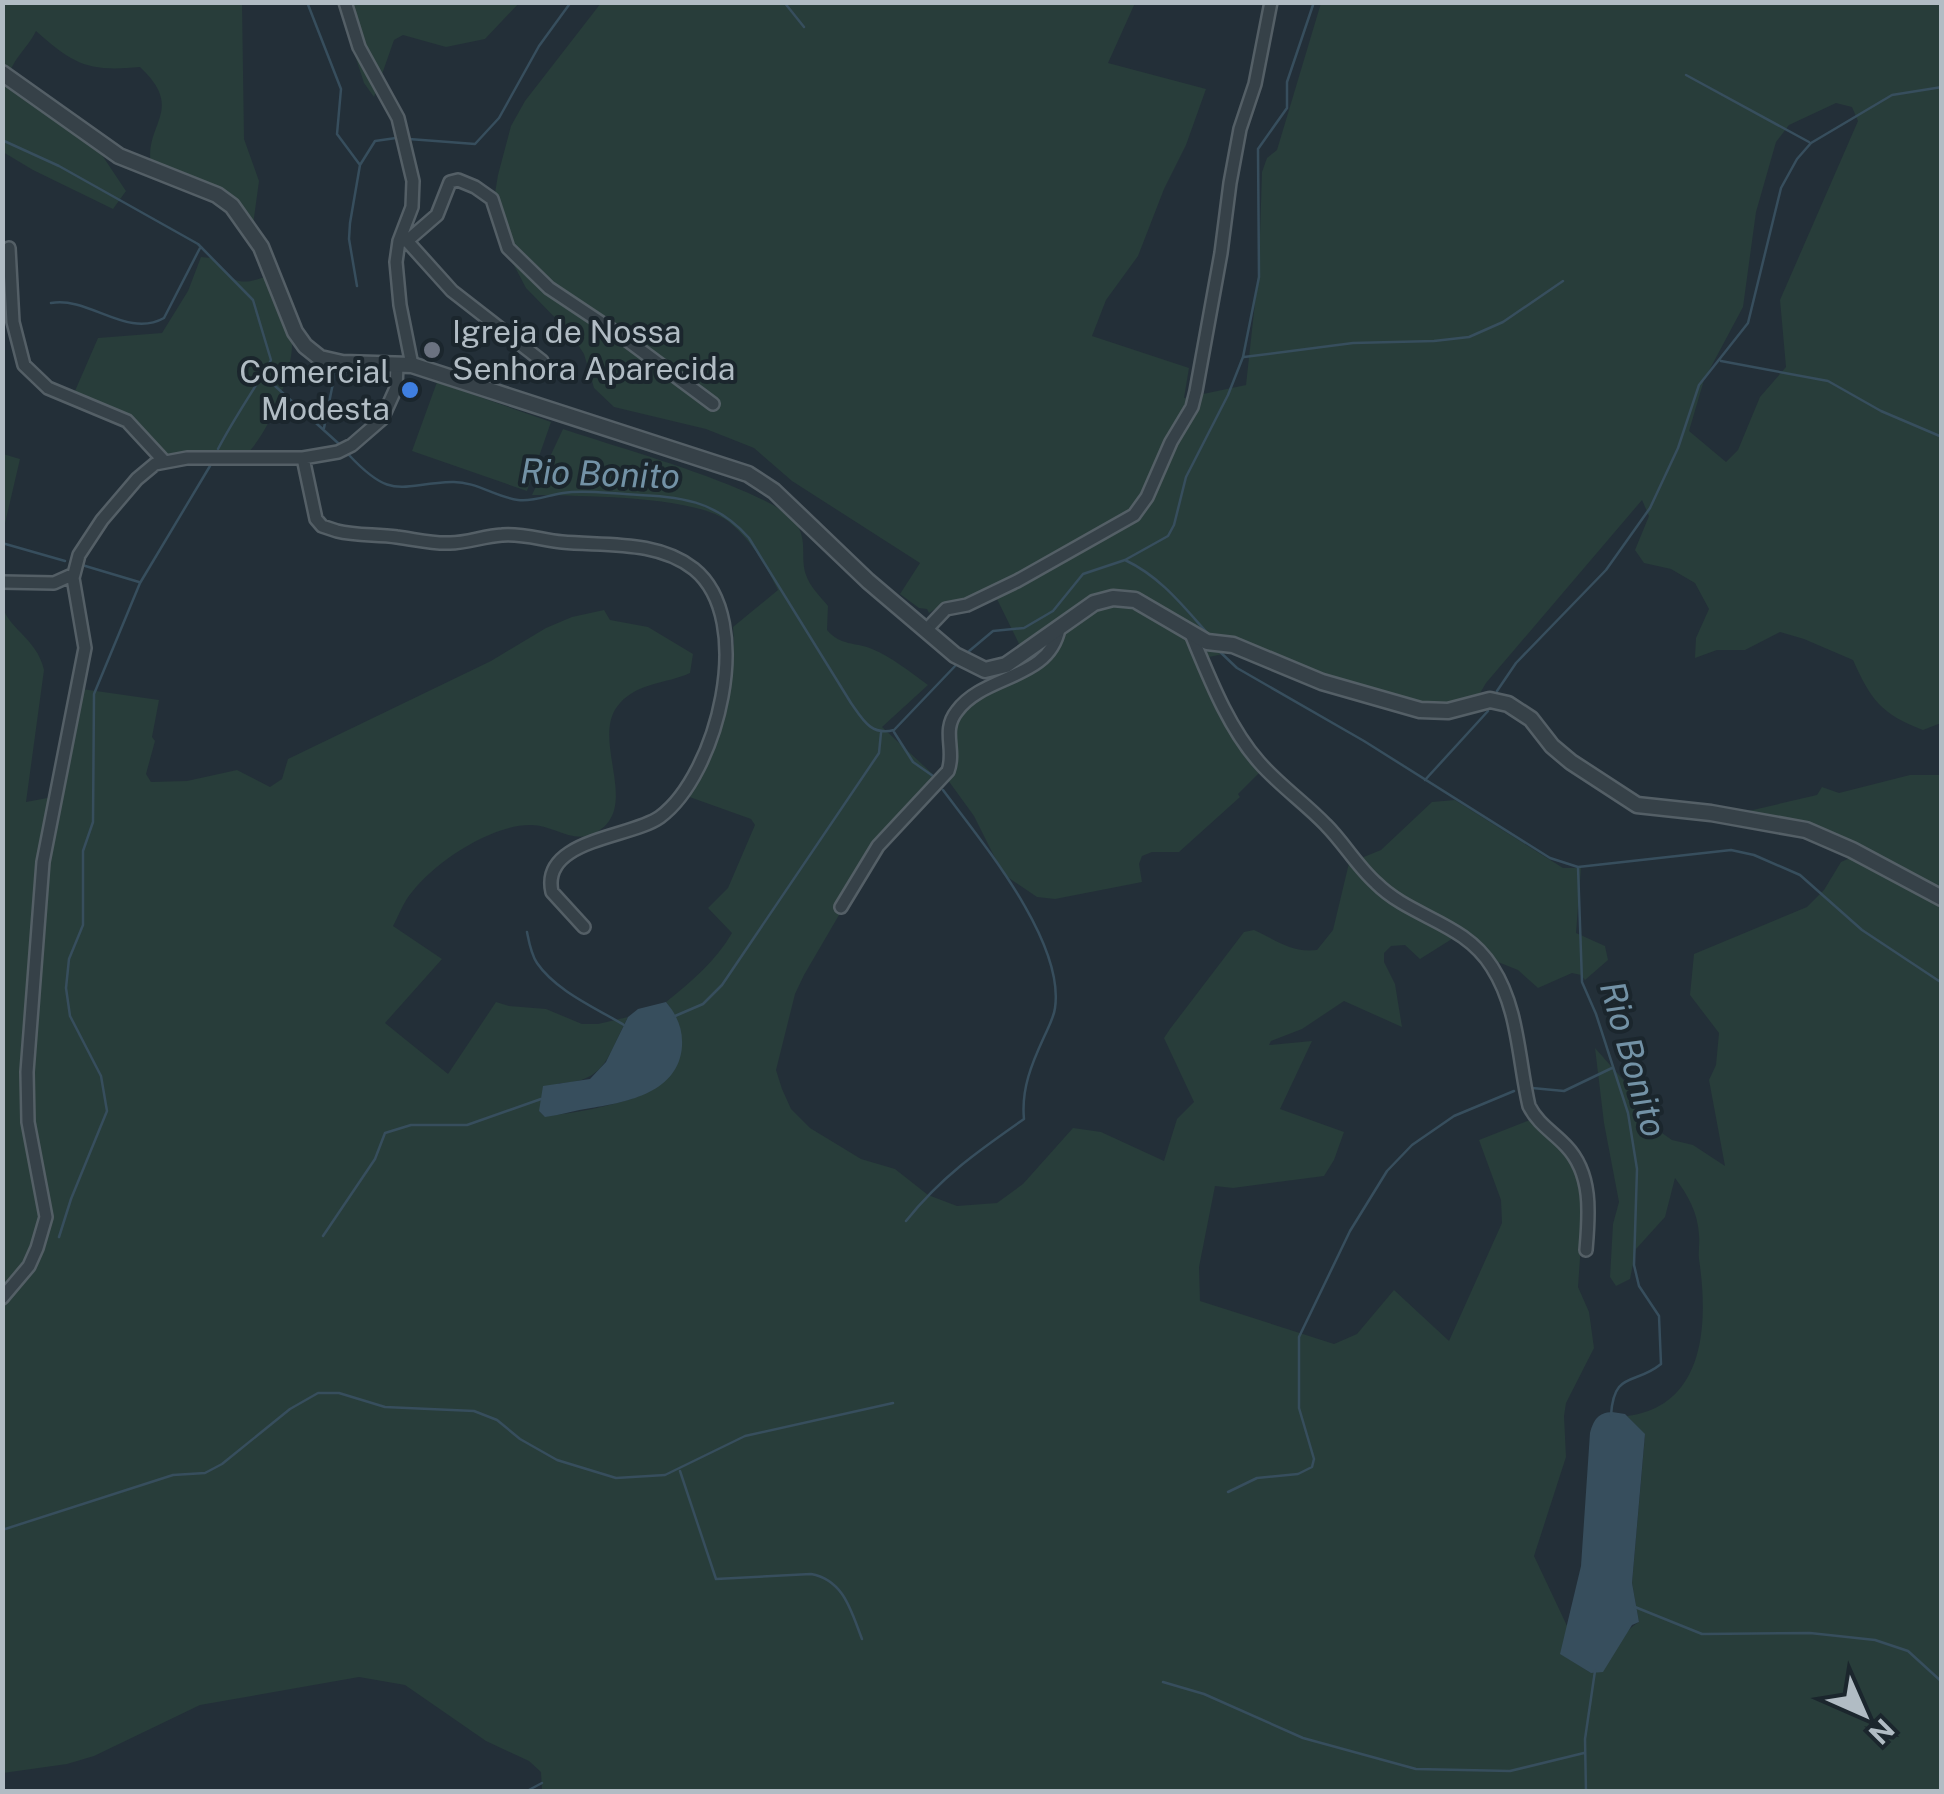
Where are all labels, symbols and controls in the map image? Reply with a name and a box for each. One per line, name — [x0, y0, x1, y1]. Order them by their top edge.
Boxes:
place label: Igreja de Nossa Senhora Aparecida — [452, 313, 736, 387]
marker: Igreja de Nossa Senhora Aparecida — [421, 339, 443, 361]
place label: Comercial Modesta — [239, 353, 390, 427]
marker: Comercial Modesta — [399, 379, 421, 401]
water label: Rio Bonito — [519, 450, 681, 497]
water label: Rio Bonito — [1592, 976, 1675, 1141]
north arrow — [1814, 1664, 1914, 1764]
text: N — [1863, 1713, 1901, 1751]

